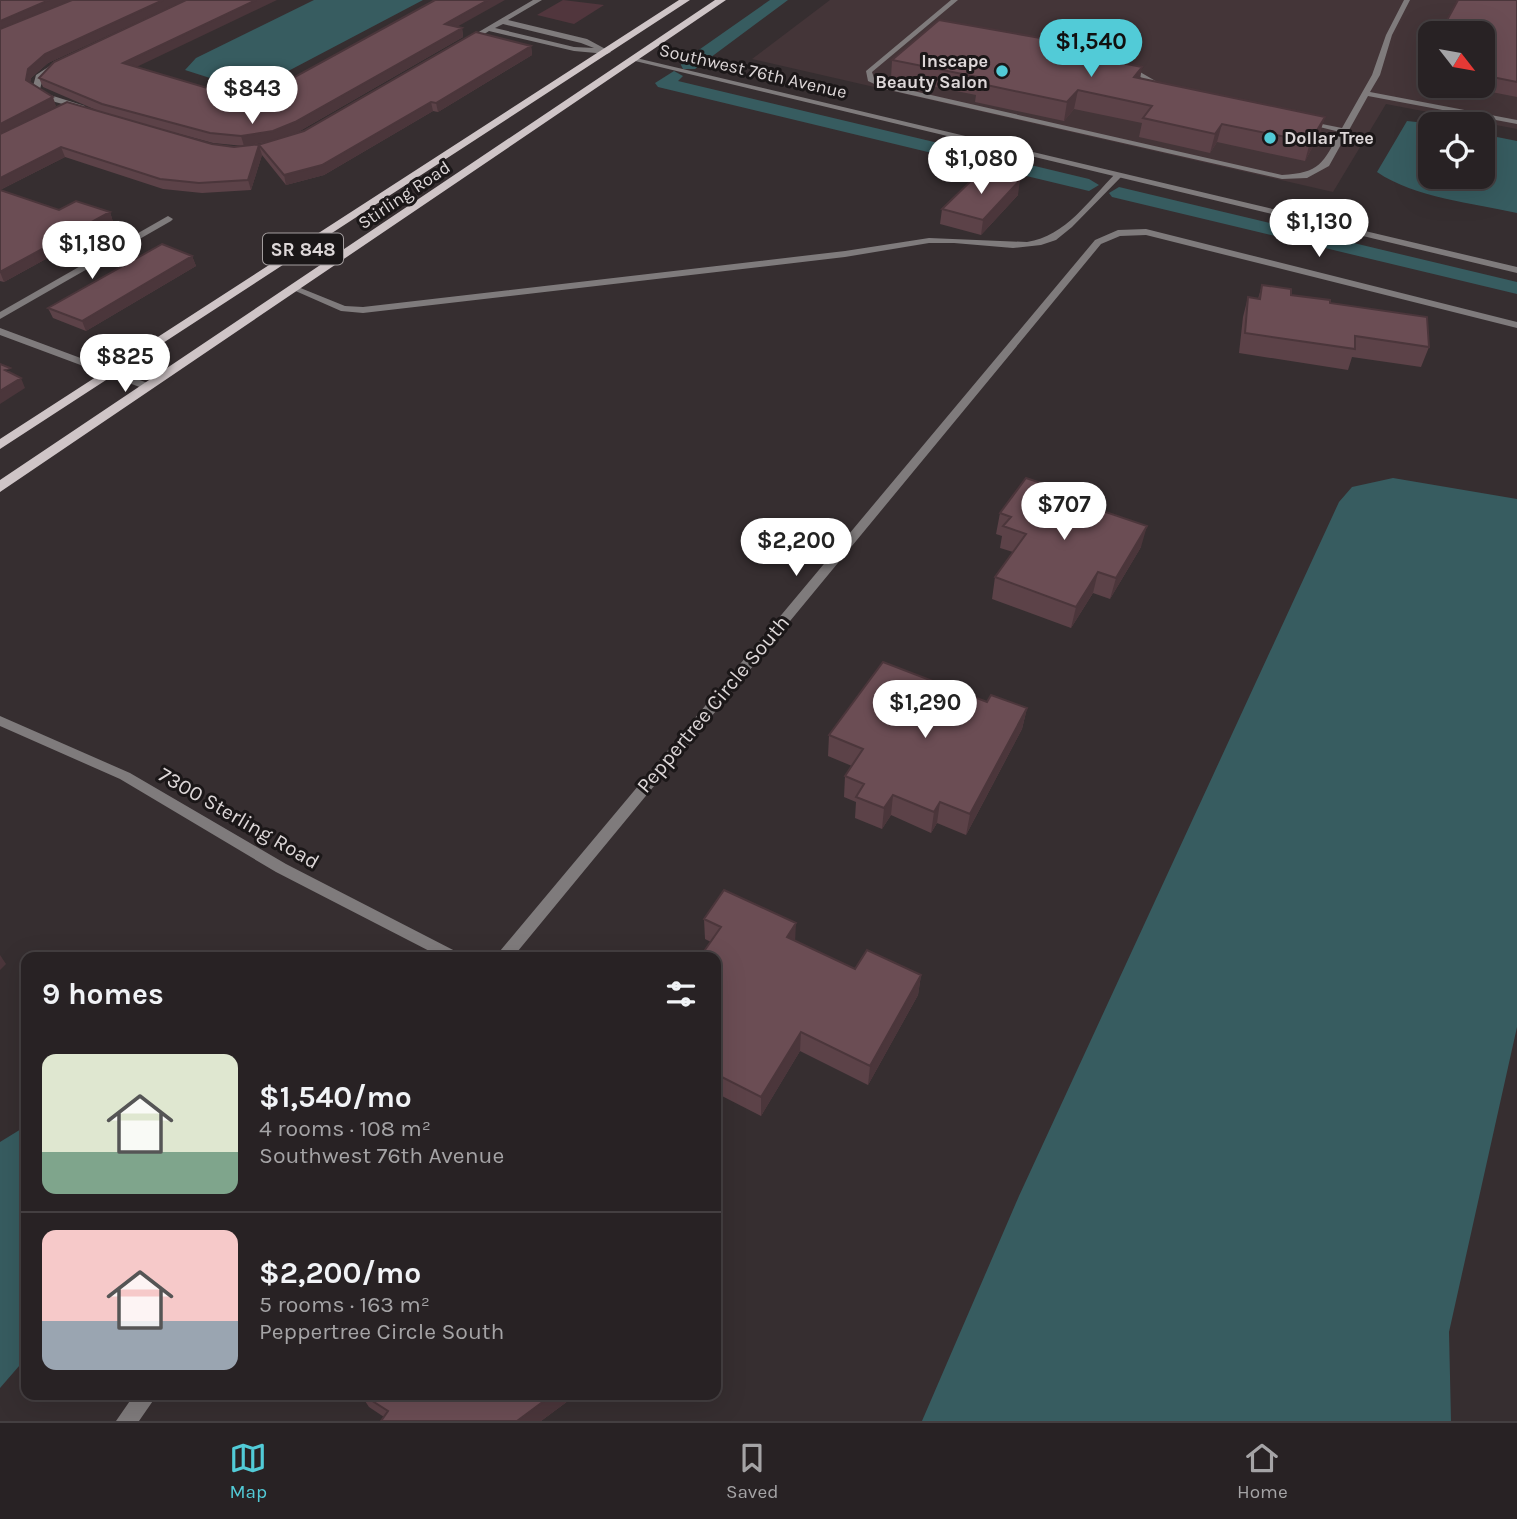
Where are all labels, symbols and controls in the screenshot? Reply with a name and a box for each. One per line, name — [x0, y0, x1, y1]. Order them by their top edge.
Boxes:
pin: $1,540 — [1034, 20, 1148, 79]
north arrow — [1418, 21, 1494, 98]
map controls — [1418, 21, 1495, 189]
text: $1,540 — [1055, 28, 1127, 55]
street label: Southwest 76th Avenue — [657, 39, 849, 103]
place label: Inscape Beauty Salon — [875, 50, 988, 93]
marker: Inscape Beauty Salon — [994, 63, 1010, 79]
pin: $843 — [211, 66, 293, 126]
text: $843 — [223, 75, 281, 102]
button: locate — [1418, 112, 1495, 189]
place label: Dollar Tree — [1284, 127, 1374, 149]
marker: Dollar Tree — [1262, 130, 1278, 146]
pin: $1,080 — [924, 136, 1038, 196]
text: $1,080 — [944, 145, 1018, 172]
street label: Stirling Road — [354, 156, 454, 234]
pin: $1,130 — [1262, 200, 1376, 259]
text: $1,130 — [1286, 208, 1352, 235]
pin: $1,180 — [35, 222, 149, 281]
text: $1,180 — [58, 230, 126, 257]
road number: SR 848 — [263, 233, 343, 264]
pin: $825 — [84, 334, 166, 394]
text: $825 — [96, 343, 154, 370]
pin: $707 — [1023, 482, 1105, 542]
text: $707 — [1037, 491, 1091, 518]
pin: $2,200 — [739, 518, 853, 578]
text: $2,200 — [757, 527, 835, 554]
street label: Peppertree Circle South — [632, 610, 794, 798]
pin: $1,290 — [868, 680, 982, 740]
text: $1,290 — [889, 689, 961, 716]
street label: 7300 Sterling Road — [155, 762, 323, 874]
icon: filters — [662, 975, 700, 1013]
text: 9 homes — [42, 976, 164, 1012]
text: $1,540/mo — [259, 1079, 412, 1115]
icon: home — [98, 1082, 182, 1166]
text: 4 rooms · 108 m² — [259, 1115, 431, 1142]
text: Southwest 76th Avenue — [259, 1142, 504, 1169]
text: $2,200/mo — [259, 1255, 421, 1291]
icon: home — [98, 1258, 182, 1342]
text: 5 rooms · 163 m² — [259, 1291, 430, 1318]
text: Peppertree Circle South — [259, 1318, 504, 1345]
tab: Map — [229, 1439, 267, 1503]
tab: Saved — [726, 1439, 778, 1503]
tab: Home — [1237, 1439, 1288, 1503]

